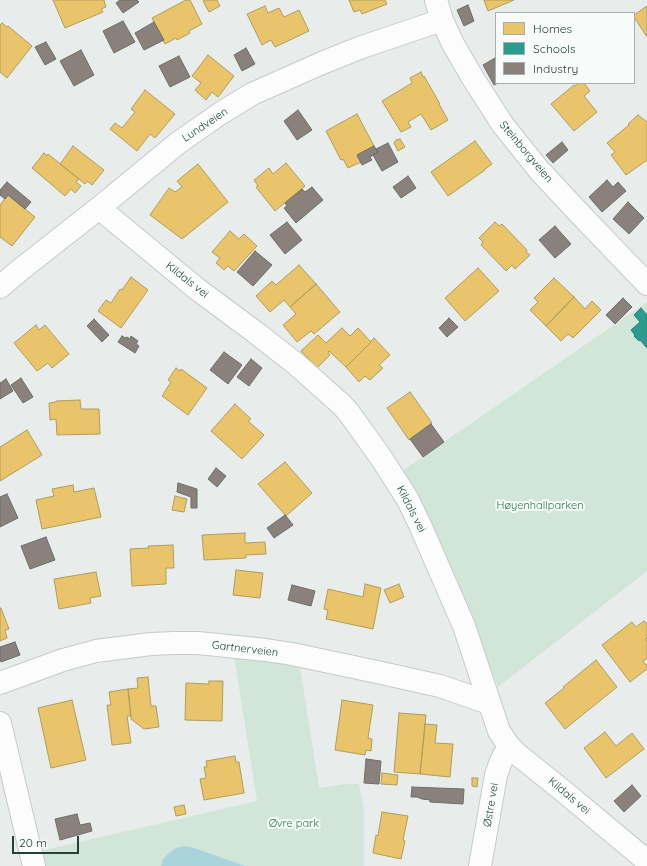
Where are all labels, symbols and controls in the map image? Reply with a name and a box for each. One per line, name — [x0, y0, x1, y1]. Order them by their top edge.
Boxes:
legend — [495, 12, 635, 84]
text: Homes — [533, 21, 572, 36]
text: Schools — [533, 41, 576, 56]
text: Industry — [533, 61, 578, 76]
street label: Lundveien — [180, 105, 230, 145]
street label: Steinborgveien — [497, 119, 555, 185]
street label: Kildals vei — [163, 259, 211, 301]
street label: Kildals vei — [394, 483, 428, 535]
park label: Høyenhallparken — [496, 499, 584, 513]
street label: Gartnerveien — [211, 638, 279, 660]
street label: Kildals vei — [545, 775, 593, 817]
street label: Østre vei — [481, 782, 501, 828]
park label: Øvre park — [269, 817, 319, 831]
scale bar — [14, 828, 81, 854]
text: 20 m — [19, 835, 47, 850]

